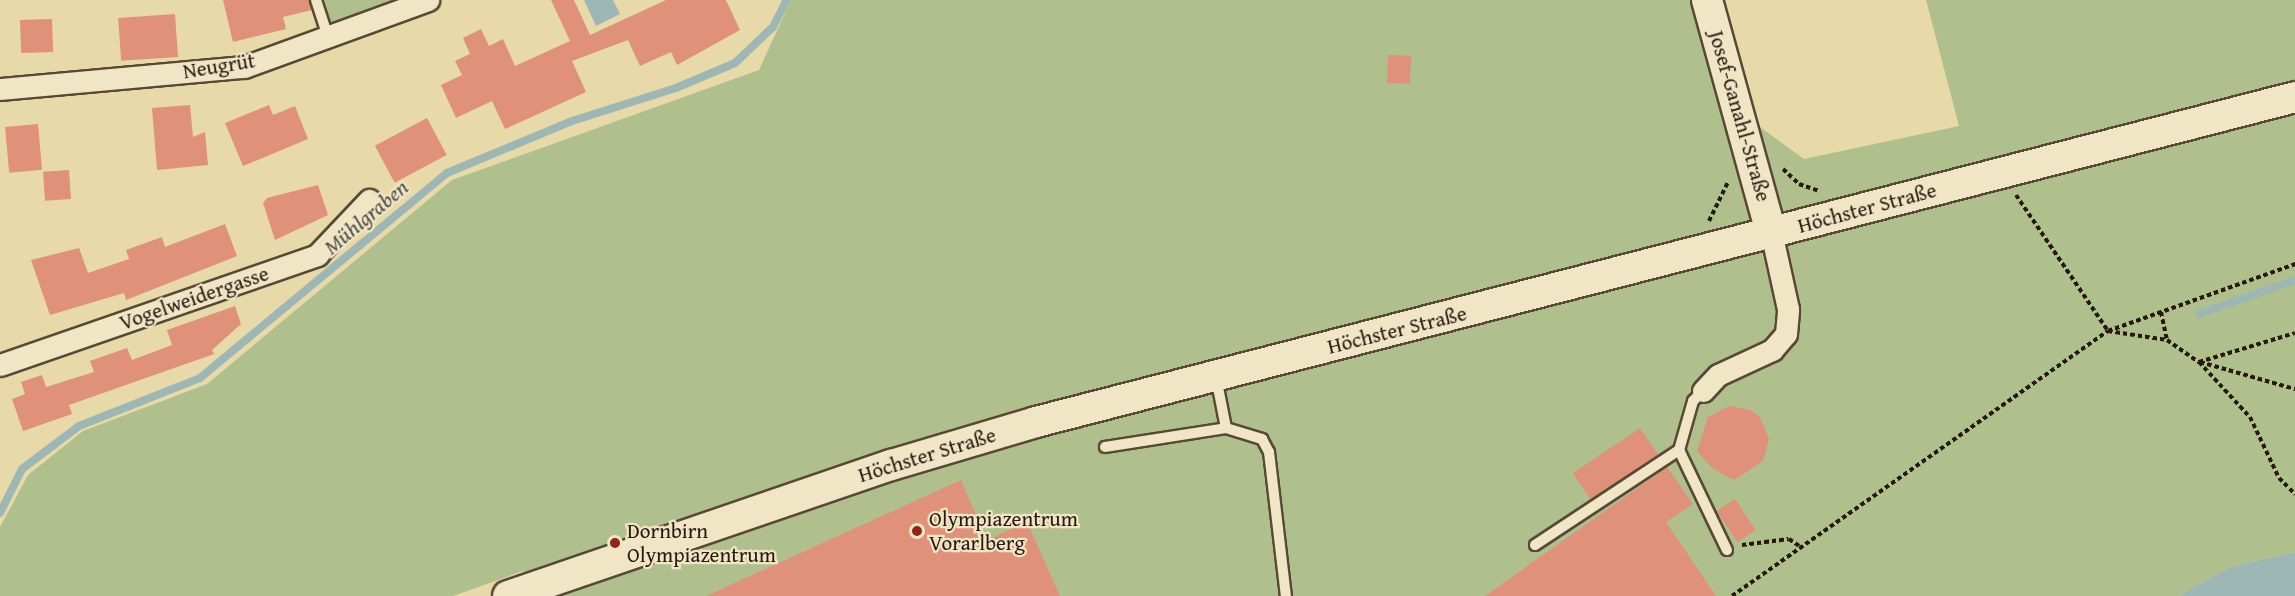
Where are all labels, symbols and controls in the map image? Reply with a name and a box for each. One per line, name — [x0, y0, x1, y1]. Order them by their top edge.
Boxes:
street label: Josef-Ganahl-Straße — [1704, 28, 1776, 204]
street label: Neugrüt — [181, 48, 257, 84]
water label: Mühlgraben — [318, 174, 414, 260]
street label: Höchster Straße — [1795, 177, 1939, 239]
street label: Vogelweidergasse — [116, 261, 272, 335]
street label: Höchster Straße — [1325, 301, 1469, 359]
street label: Höchster Straße — [855, 422, 999, 488]
place label: Olympiazentrum Vorarlberg — [929, 506, 1078, 556]
place label: Dornbirn Olympiazentrum — [627, 518, 776, 568]
marker: Olympiazentrum Vorarlberg — [910, 524, 924, 538]
marker: Dornbirn Olympiazentrum — [608, 536, 622, 550]

